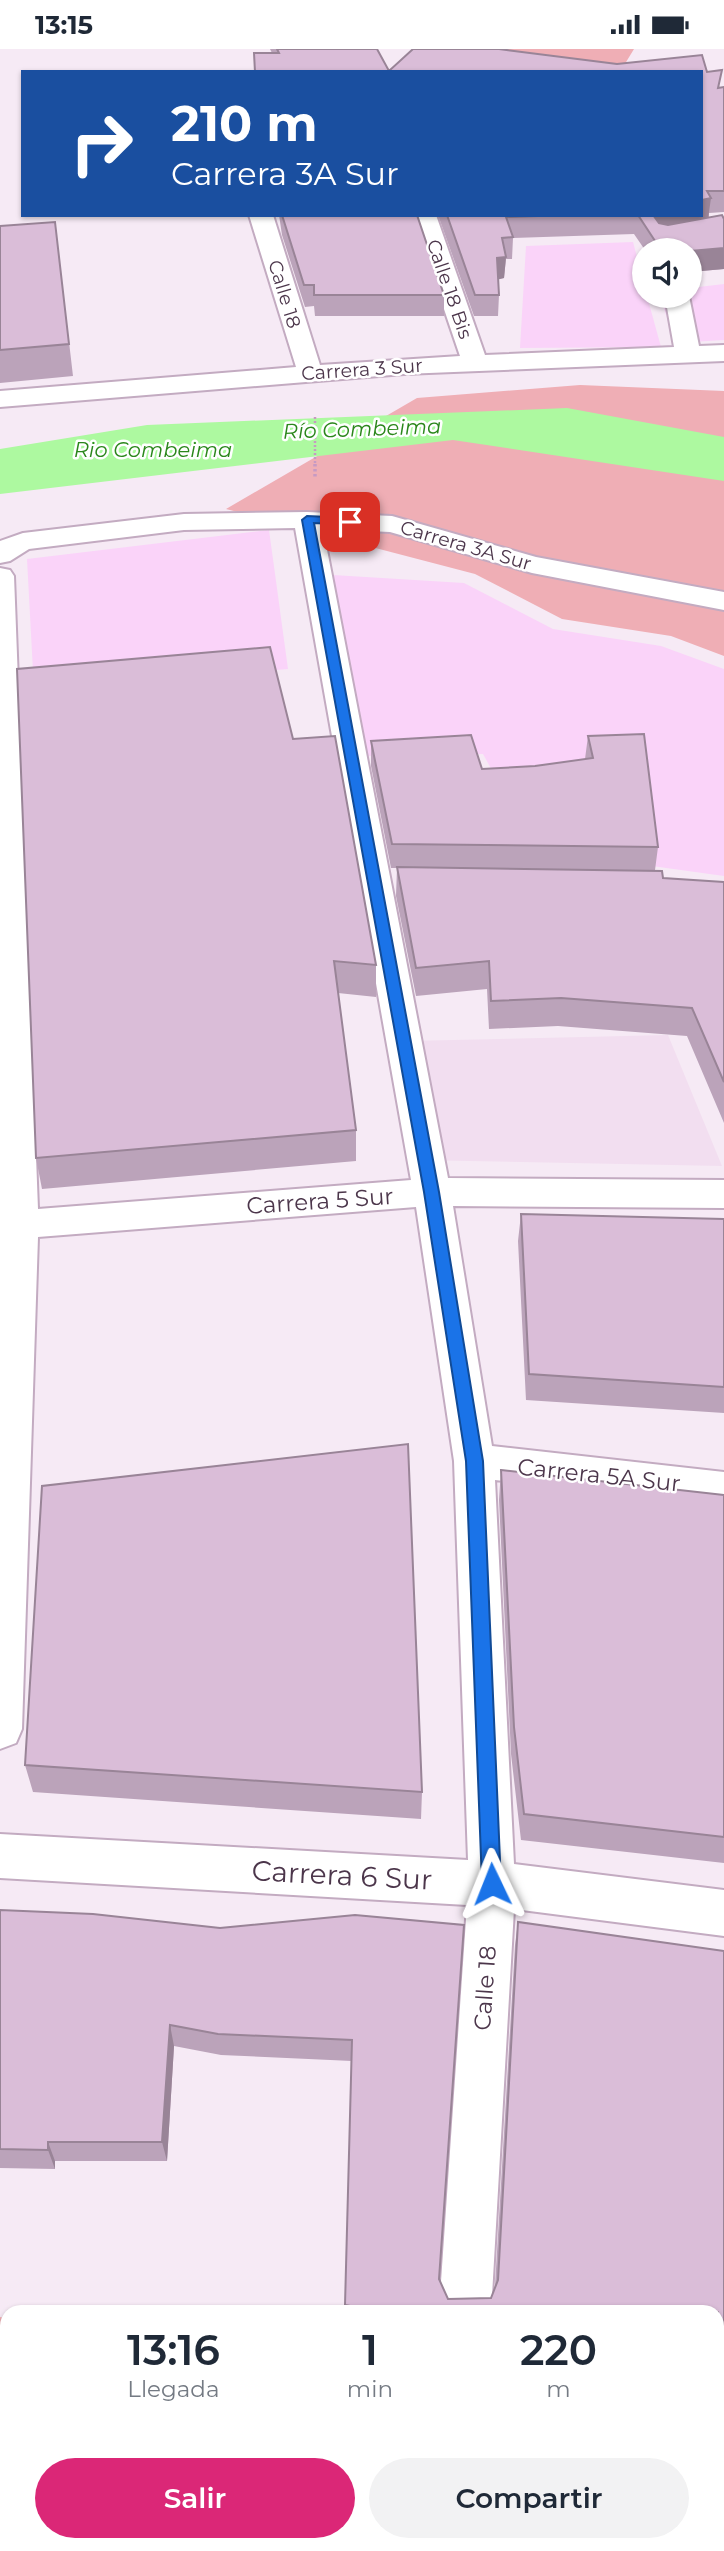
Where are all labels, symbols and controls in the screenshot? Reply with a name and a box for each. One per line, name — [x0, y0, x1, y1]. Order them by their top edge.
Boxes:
text: 13:15 — [35, 9, 93, 41]
text: 210 m — [171, 94, 318, 153]
icon: right — [56, 98, 147, 189]
text: Carrera 3A Sur — [171, 154, 399, 193]
street label: Calle 18 Bis — [422, 236, 477, 342]
map controls — [632, 238, 702, 308]
button: sound — [632, 238, 702, 308]
street label: Calle 18 — [263, 257, 306, 331]
street label: Carrera 3 Sur — [301, 354, 424, 385]
water label: Río Combeima — [282, 413, 442, 444]
water label: Rio Combeima — [74, 437, 232, 462]
pin — [320, 492, 380, 552]
icon: arrive — [331, 503, 369, 541]
street label: Carrera 3A Sur — [398, 516, 534, 575]
street label: Carrera 5 Sur — [246, 1182, 394, 1220]
street label: Carrera 5A Sur — [516, 1453, 682, 1497]
position arrow — [455, 1847, 529, 1921]
street label: Carrera 6 Sur — [251, 1853, 433, 1897]
street label: Calle 18 — [468, 1945, 502, 2031]
text: 13:16 — [127, 2324, 220, 2376]
text: 1 — [362, 2324, 378, 2376]
text: 220 — [520, 2324, 597, 2376]
text: Llegada — [127, 2375, 219, 2403]
text: min — [347, 2375, 393, 2403]
text: m — [546, 2375, 571, 2403]
button: Salir — [35, 2458, 355, 2538]
button: Compartir — [369, 2458, 689, 2538]

